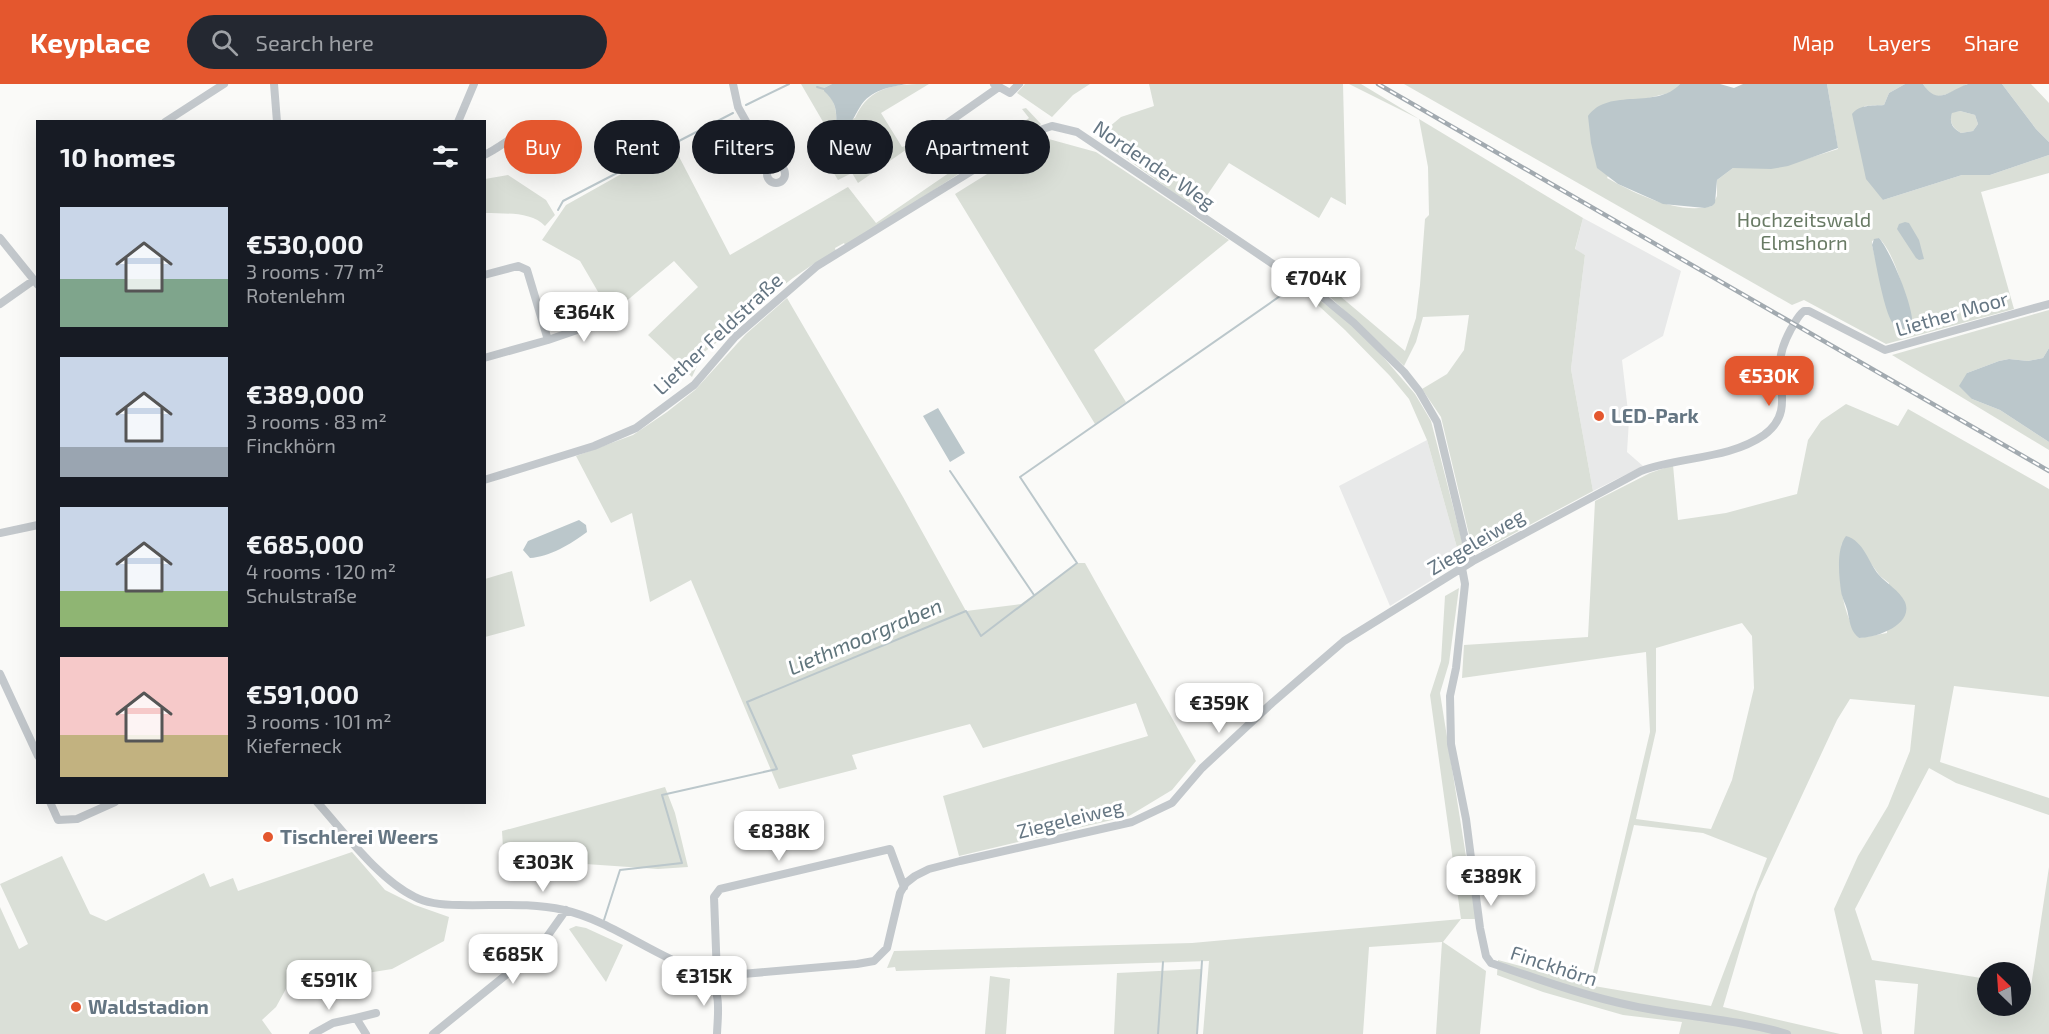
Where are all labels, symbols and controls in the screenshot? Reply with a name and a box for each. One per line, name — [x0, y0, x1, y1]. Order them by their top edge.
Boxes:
search box — [187, 15, 607, 69]
text: Keyplace — [30, 25, 151, 59]
icon: search — [208, 26, 241, 59]
text: Search here — [256, 29, 374, 55]
text: Map — [1792, 30, 1834, 55]
text: Layers — [1867, 30, 1931, 55]
text: Share — [1964, 30, 2019, 55]
street label: Nordender Weg — [1089, 115, 1220, 214]
chip: Buy — [504, 120, 582, 174]
chip: Rent — [594, 120, 680, 174]
chip: Filters — [692, 120, 795, 174]
chip: New — [807, 120, 893, 174]
chip: Apartment — [905, 120, 1050, 174]
icon: filters — [429, 140, 462, 173]
text: 10 homes — [60, 141, 176, 172]
park label: Hochzeitswald Elmshorn — [1737, 207, 1871, 254]
text: €530,000 — [246, 228, 364, 259]
icon: home — [108, 231, 180, 303]
pin: €704K — [1274, 258, 1358, 309]
text: 3 rooms · 77 m² — [246, 259, 384, 283]
text: €704K — [1285, 265, 1347, 289]
street label: Liether Feldstraße — [648, 267, 787, 399]
text: Rotenlehm — [246, 283, 345, 307]
street label: Liether Moor — [1893, 285, 2011, 341]
pin: €364K — [542, 292, 626, 343]
text: €364K — [553, 299, 615, 323]
pin: €530K — [1727, 356, 1811, 407]
text: €530K — [1739, 363, 1799, 387]
text: €389,000 — [246, 378, 364, 409]
icon: home — [108, 381, 180, 453]
place label: LED-Park — [1611, 403, 1699, 427]
text: 3 rooms · 83 m² — [246, 409, 387, 433]
marker: LED-Park — [1592, 409, 1606, 423]
text: Finckhörn — [246, 433, 336, 457]
street label: Ziegeleiweg — [1423, 503, 1528, 579]
text: €685,000 — [246, 528, 364, 559]
icon: home — [108, 531, 180, 603]
text: 4 rooms · 120 m² — [246, 559, 396, 583]
text: Schulstraße — [246, 583, 357, 607]
water label: Liethmoorgraben — [784, 592, 945, 679]
text: €591,000 — [246, 678, 359, 709]
icon: home — [108, 681, 180, 753]
pin: €359K — [1177, 683, 1261, 734]
text: €359K — [1189, 690, 1249, 714]
text: 3 rooms · 101 m² — [246, 709, 392, 733]
text: Kieferneck — [246, 733, 342, 757]
street label: Ziegeleiweg — [1014, 793, 1125, 843]
pin: €838K — [737, 811, 821, 862]
text: €838K — [748, 818, 810, 842]
place label: Tischlerei Weers — [280, 824, 439, 848]
marker: Tischlerei Weers — [261, 830, 275, 844]
pin: €303K — [501, 842, 585, 893]
text: €303K — [513, 849, 573, 873]
pin: €389K — [1449, 856, 1533, 907]
text: €389K — [1460, 863, 1522, 887]
pin: €685K — [471, 934, 555, 985]
street label: Finckhörn — [1508, 940, 1601, 990]
text: €685K — [483, 941, 543, 965]
pin: €315K — [662, 956, 746, 1007]
pin: €591K — [287, 960, 371, 1011]
north arrow — [1977, 962, 2031, 1016]
map controls — [1977, 962, 2031, 1016]
text: €315K — [676, 963, 732, 987]
text: €591K — [301, 967, 358, 991]
place label: Waldstadion — [88, 994, 209, 1018]
marker: Waldstadion — [69, 1000, 83, 1014]

